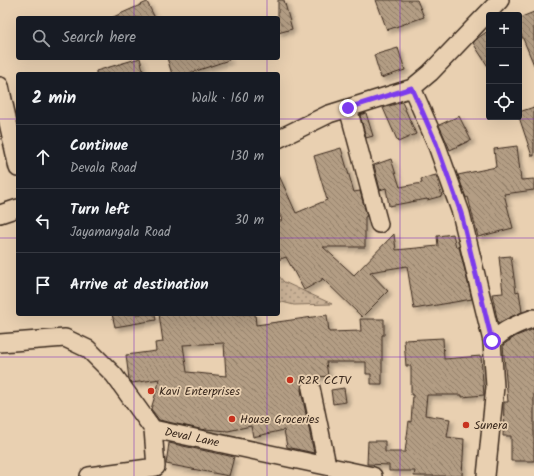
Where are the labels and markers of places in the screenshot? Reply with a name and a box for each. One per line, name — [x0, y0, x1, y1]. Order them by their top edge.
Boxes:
place label: R2R CCTV — [298, 371, 353, 390]
marker: R2R CCTV — [285, 375, 295, 385]
place label: Kavi Enterprises — [159, 382, 240, 401]
marker: Kavi Enterprises — [146, 386, 156, 396]
place label: House Groceries — [240, 410, 319, 429]
marker: House Groceries — [227, 414, 237, 424]
place label: Sunera — [474, 416, 508, 435]
marker: Sunera — [461, 420, 471, 430]

